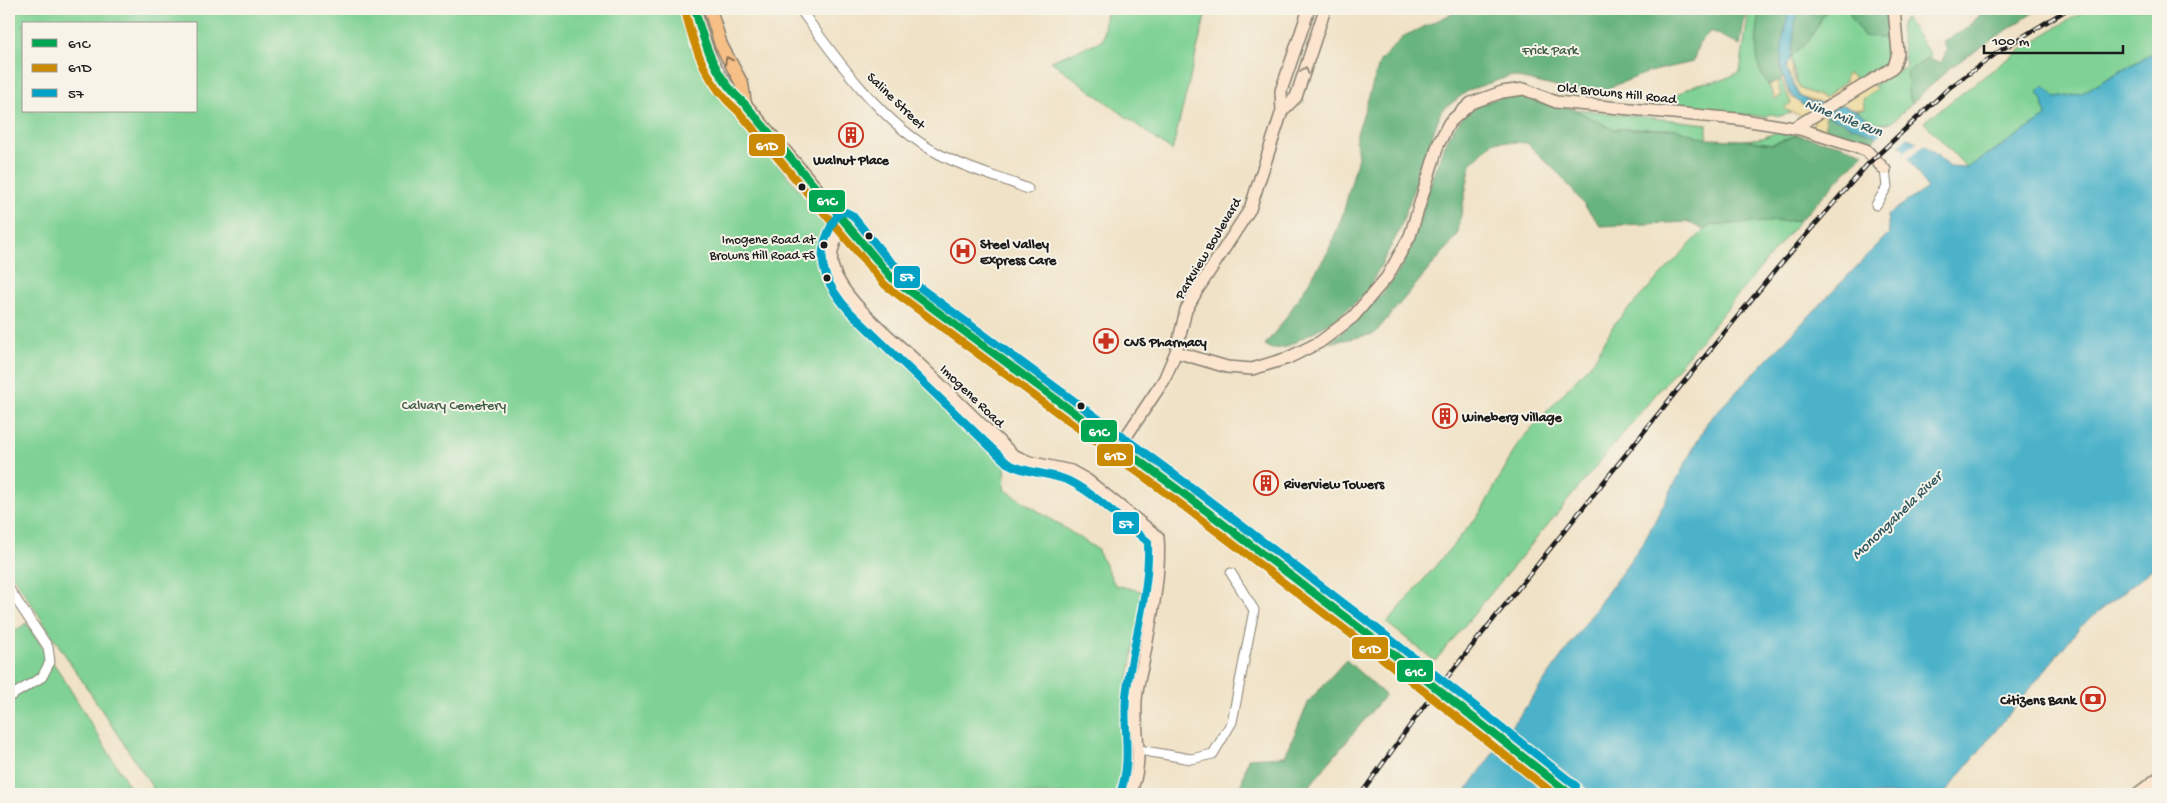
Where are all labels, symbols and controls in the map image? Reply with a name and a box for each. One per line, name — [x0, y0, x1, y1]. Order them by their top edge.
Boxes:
legend — [22, 22, 198, 112]
scale bar — [1984, 22, 2123, 54]
text: 100 m — [1991, 33, 2030, 51]
text: 61C — [68, 36, 91, 54]
park label: Frick Park — [1521, 43, 1580, 60]
one-way arrow — [724, 56, 734, 65]
text: 61D — [68, 60, 92, 78]
one-way arrow — [1300, 66, 1310, 74]
street label: Saline Street — [862, 70, 929, 135]
street label: Old Browns Hill Road — [1556, 80, 1679, 109]
text: 57 — [68, 86, 85, 104]
water label: Nine Mile Run — [1802, 96, 1885, 142]
building icon: Walnut Place — [838, 122, 864, 148]
line badge: 61D — [748, 133, 786, 157]
text: 61D — [756, 139, 779, 156]
place label: Walnut Place — [812, 153, 890, 170]
unlabelled marker — [797, 182, 807, 192]
line badge: 61C — [808, 189, 846, 213]
text: 61C — [817, 194, 839, 211]
street label: Parkview Boulevard — [1172, 194, 1247, 304]
unlabelled marker — [864, 231, 874, 241]
place label: Imogene Road at Browns Hill Road FS — [709, 233, 817, 264]
place label: Steel Valley Express Care — [980, 237, 1057, 270]
hospital icon: Steel Valley Express Care — [950, 238, 976, 264]
marker: Imogene Road at Browns Hill Road FS — [819, 240, 829, 250]
line badge: 57 — [893, 265, 921, 289]
text: 57 — [900, 270, 915, 287]
unlabelled marker — [822, 273, 832, 283]
pharmacy icon: CVS Pharmacy — [1093, 328, 1119, 354]
place label: CVS Pharmacy — [1123, 335, 1207, 352]
street label: Imogene Road — [935, 362, 1009, 433]
park label: Calvary Cemetery — [402, 398, 506, 415]
unlabelled marker — [1076, 401, 1086, 411]
building icon: Wineberg Village — [1432, 403, 1458, 429]
place label: Wineberg Village — [1461, 410, 1562, 427]
line badge: 61C — [1080, 419, 1118, 443]
text: 61C — [1089, 425, 1111, 442]
line badge: 61D — [1096, 443, 1134, 467]
text: 61D — [1104, 449, 1127, 466]
water label: Monongahela River — [1848, 467, 1948, 564]
building icon: Riverview Towers — [1253, 470, 1279, 496]
place label: Riverview Towers — [1283, 477, 1385, 494]
line badge: 57 — [1112, 511, 1140, 535]
text: 57 — [1119, 517, 1134, 534]
line badge: 61D — [1351, 636, 1389, 660]
text: 61D — [1359, 642, 1382, 659]
line badge: 61C — [1396, 659, 1434, 683]
text: 61C — [1405, 665, 1427, 682]
bank icon: Citizens Bank — [2080, 686, 2106, 712]
place label: Citizens Bank — [1999, 693, 2078, 710]

